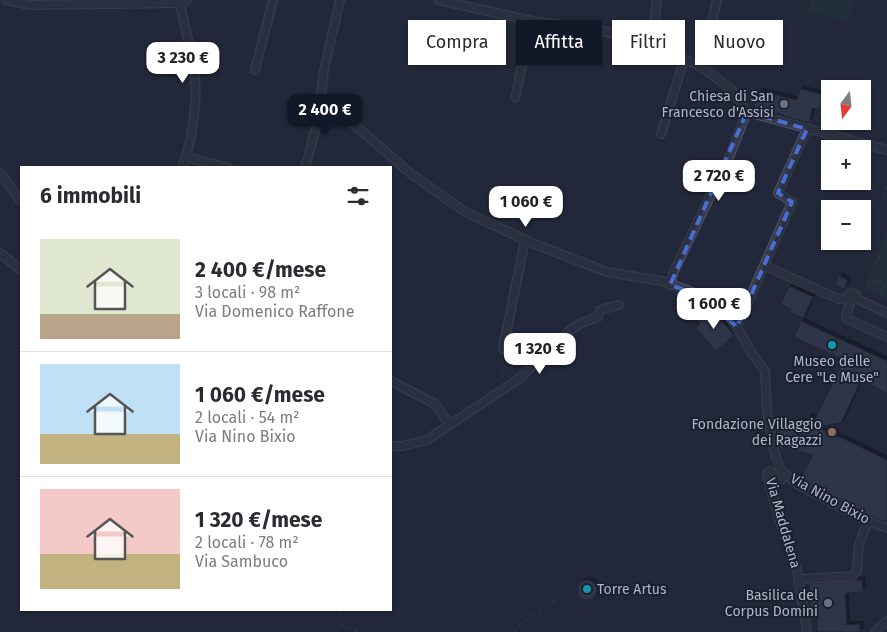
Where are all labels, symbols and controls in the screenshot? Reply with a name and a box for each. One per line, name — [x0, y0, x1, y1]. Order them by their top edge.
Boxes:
chip: Compra — [408, 20, 506, 65]
chip: Affitta — [516, 20, 602, 65]
chip: Filtri — [612, 20, 685, 65]
chip: Nuovo — [695, 20, 783, 65]
pin: 3 230 € — [137, 42, 229, 84]
text: 3 230 € — [157, 48, 209, 67]
north arrow — [821, 80, 871, 130]
map controls — [821, 80, 871, 250]
place label: Chiesa di San Francesco d'Assisi — [662, 88, 774, 121]
pin: 2 400 € — [279, 94, 371, 136]
marker: Chiesa di San Francesco d'Assisi — [778, 98, 790, 110]
text: 2 400 € — [298, 100, 352, 119]
button: + — [821, 140, 871, 190]
pin: 2 720 € — [673, 160, 765, 202]
text: 2 720 € — [694, 166, 744, 185]
icon: filters — [344, 182, 372, 210]
text: 6 immobili — [40, 183, 141, 209]
pin: 1 060 € — [480, 186, 572, 228]
text: 1 060 € — [500, 192, 552, 211]
button: − — [821, 200, 871, 250]
text: 2 400 €/mese — [195, 257, 326, 283]
icon: home — [80, 259, 140, 319]
text: 3 locali · 98 m² — [195, 283, 300, 302]
pin: 1 600 € — [668, 288, 760, 330]
text: 1 600 € — [688, 294, 740, 313]
text: Via Domenico Raffone — [195, 302, 354, 321]
pin: 1 320 € — [494, 332, 586, 375]
text: 1 320 € — [515, 339, 565, 358]
marker: Museo delle Cere "Le Muse" — [826, 339, 838, 351]
place label: Museo delle Cere "Le Muse" — [785, 353, 879, 386]
text: 1 060 €/mese — [195, 382, 325, 408]
icon: home — [80, 384, 140, 444]
text: 2 locali · 54 m² — [195, 408, 299, 427]
place label: Fondazione Villaggio dei Ragazzi — [691, 416, 822, 449]
marker: Fondazione Villaggio dei Ragazzi — [826, 426, 838, 438]
text: Via Nino Bixio — [195, 427, 296, 446]
street label: Via Nino Bixio — [787, 470, 873, 528]
street label: Via Maddalena — [762, 476, 804, 570]
text: 1 320 €/mese — [195, 507, 322, 533]
icon: home — [80, 509, 140, 569]
text: 2 locali · 78 m² — [195, 533, 299, 552]
text: Via Sambuco — [195, 552, 288, 571]
place label: Torre Artus — [597, 581, 667, 598]
marker: Torre Artus — [581, 583, 593, 595]
place label: Basilica del Corpus Domini — [725, 587, 818, 620]
marker: Basilica del Corpus Domini — [822, 597, 834, 609]

